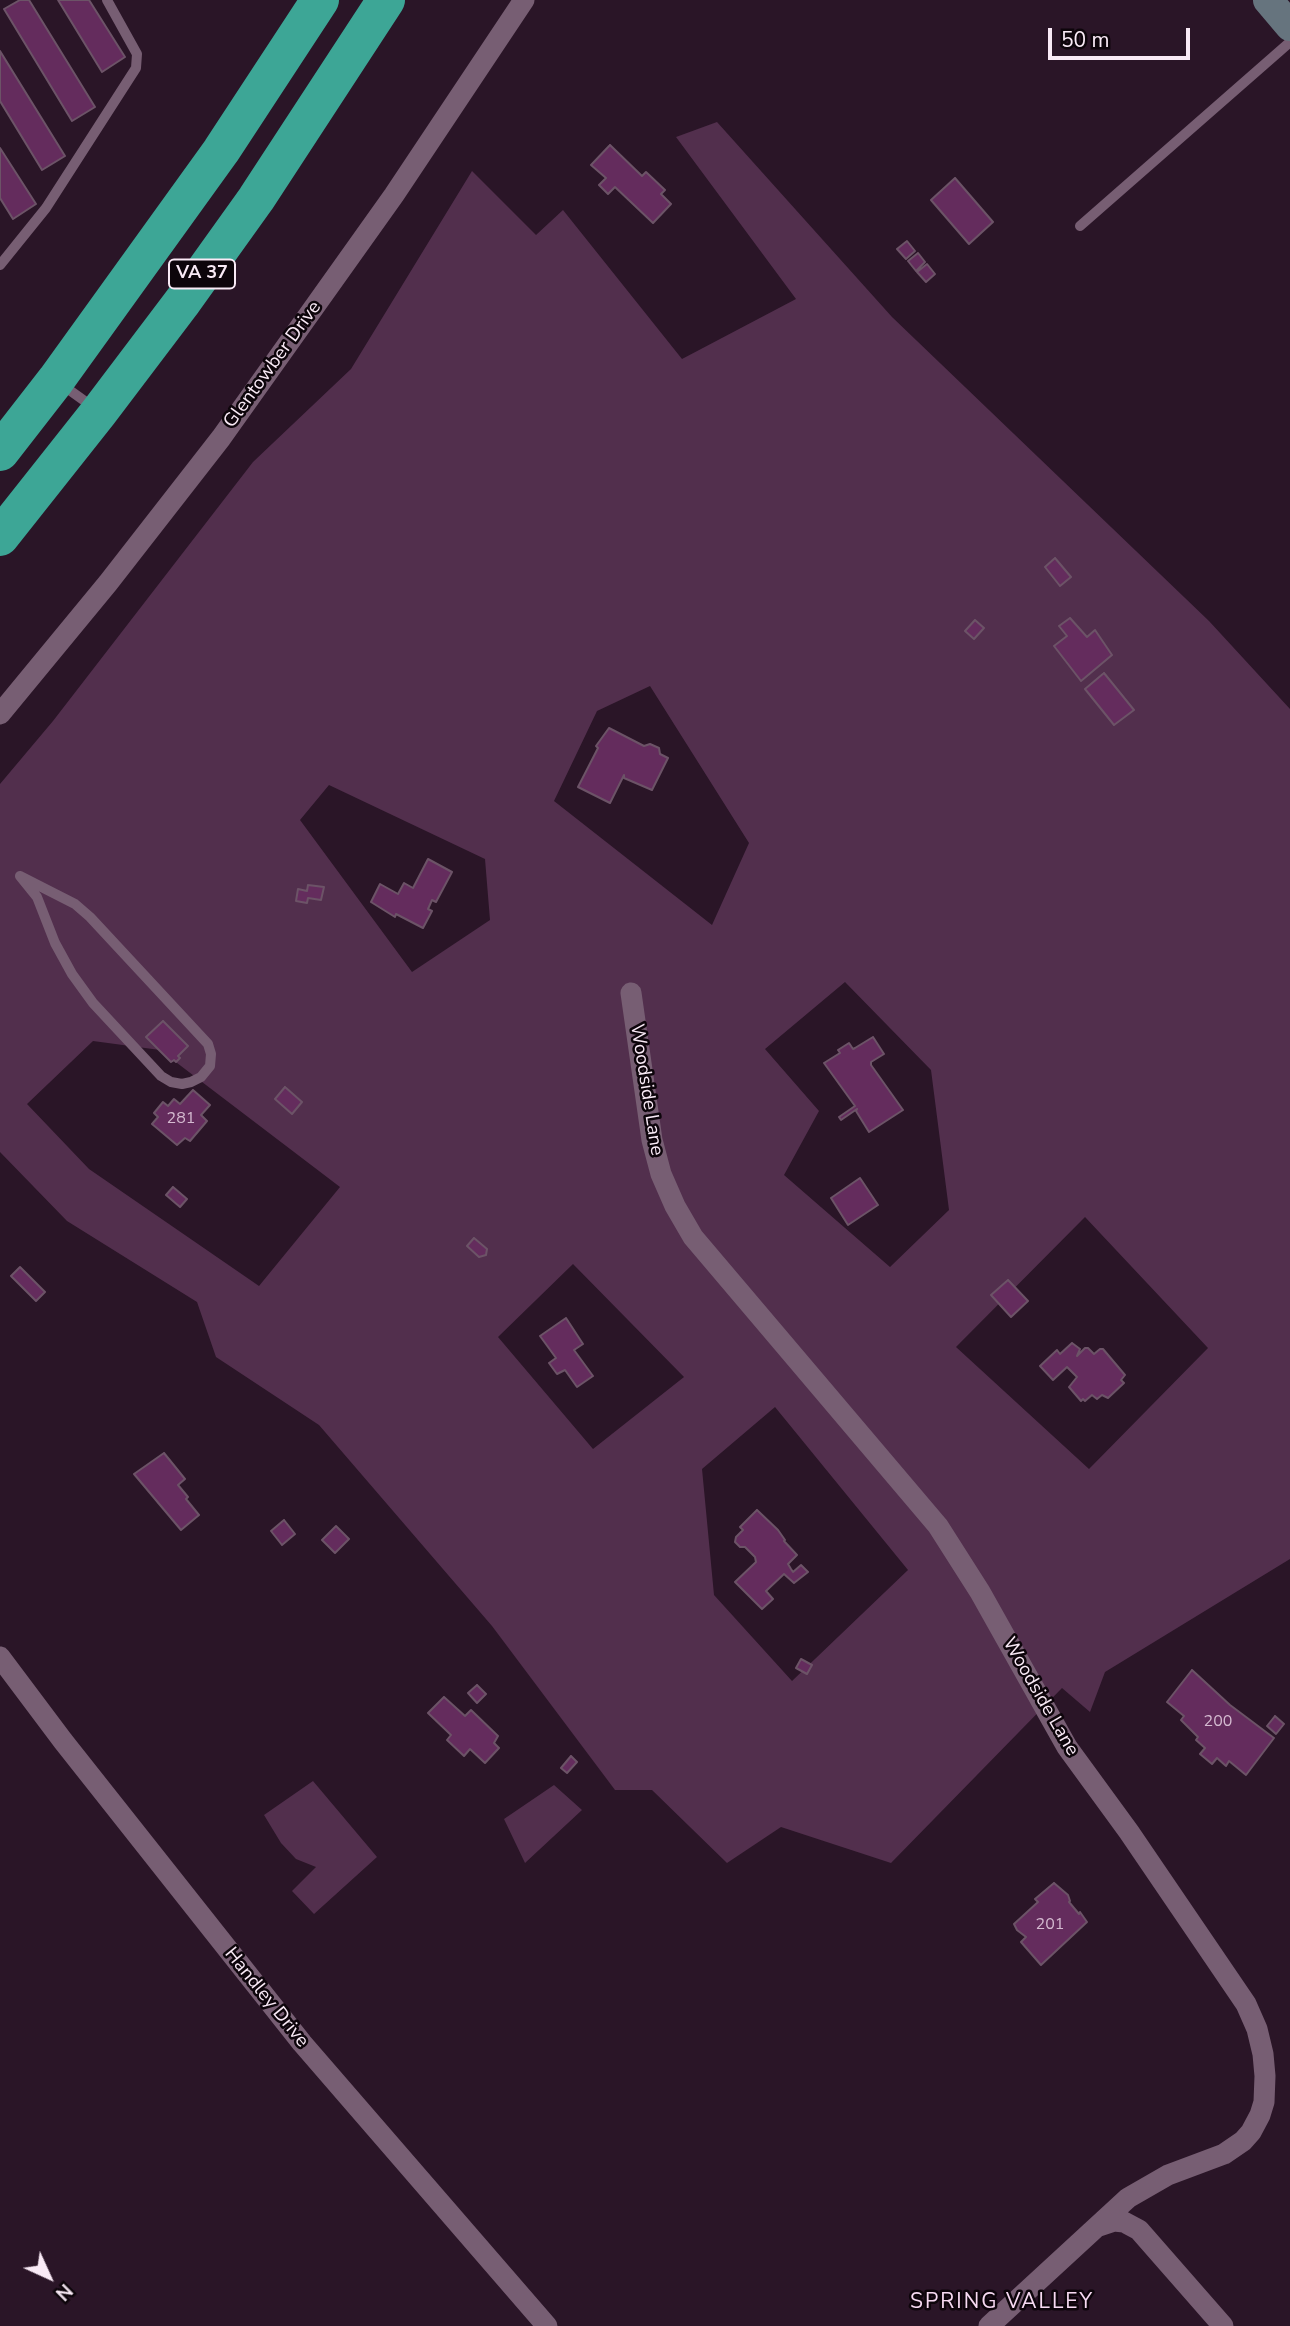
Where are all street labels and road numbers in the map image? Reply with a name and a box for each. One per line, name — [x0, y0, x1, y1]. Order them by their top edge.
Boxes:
road number: VA 37 — [169, 260, 235, 288]
street label: Glentowber Drive — [219, 297, 327, 433]
street label: Woodside Lane — [624, 1023, 668, 1157]
street label: Woodside Lane — [997, 1634, 1083, 1760]
street label: Handley Drive — [219, 1944, 313, 2052]

